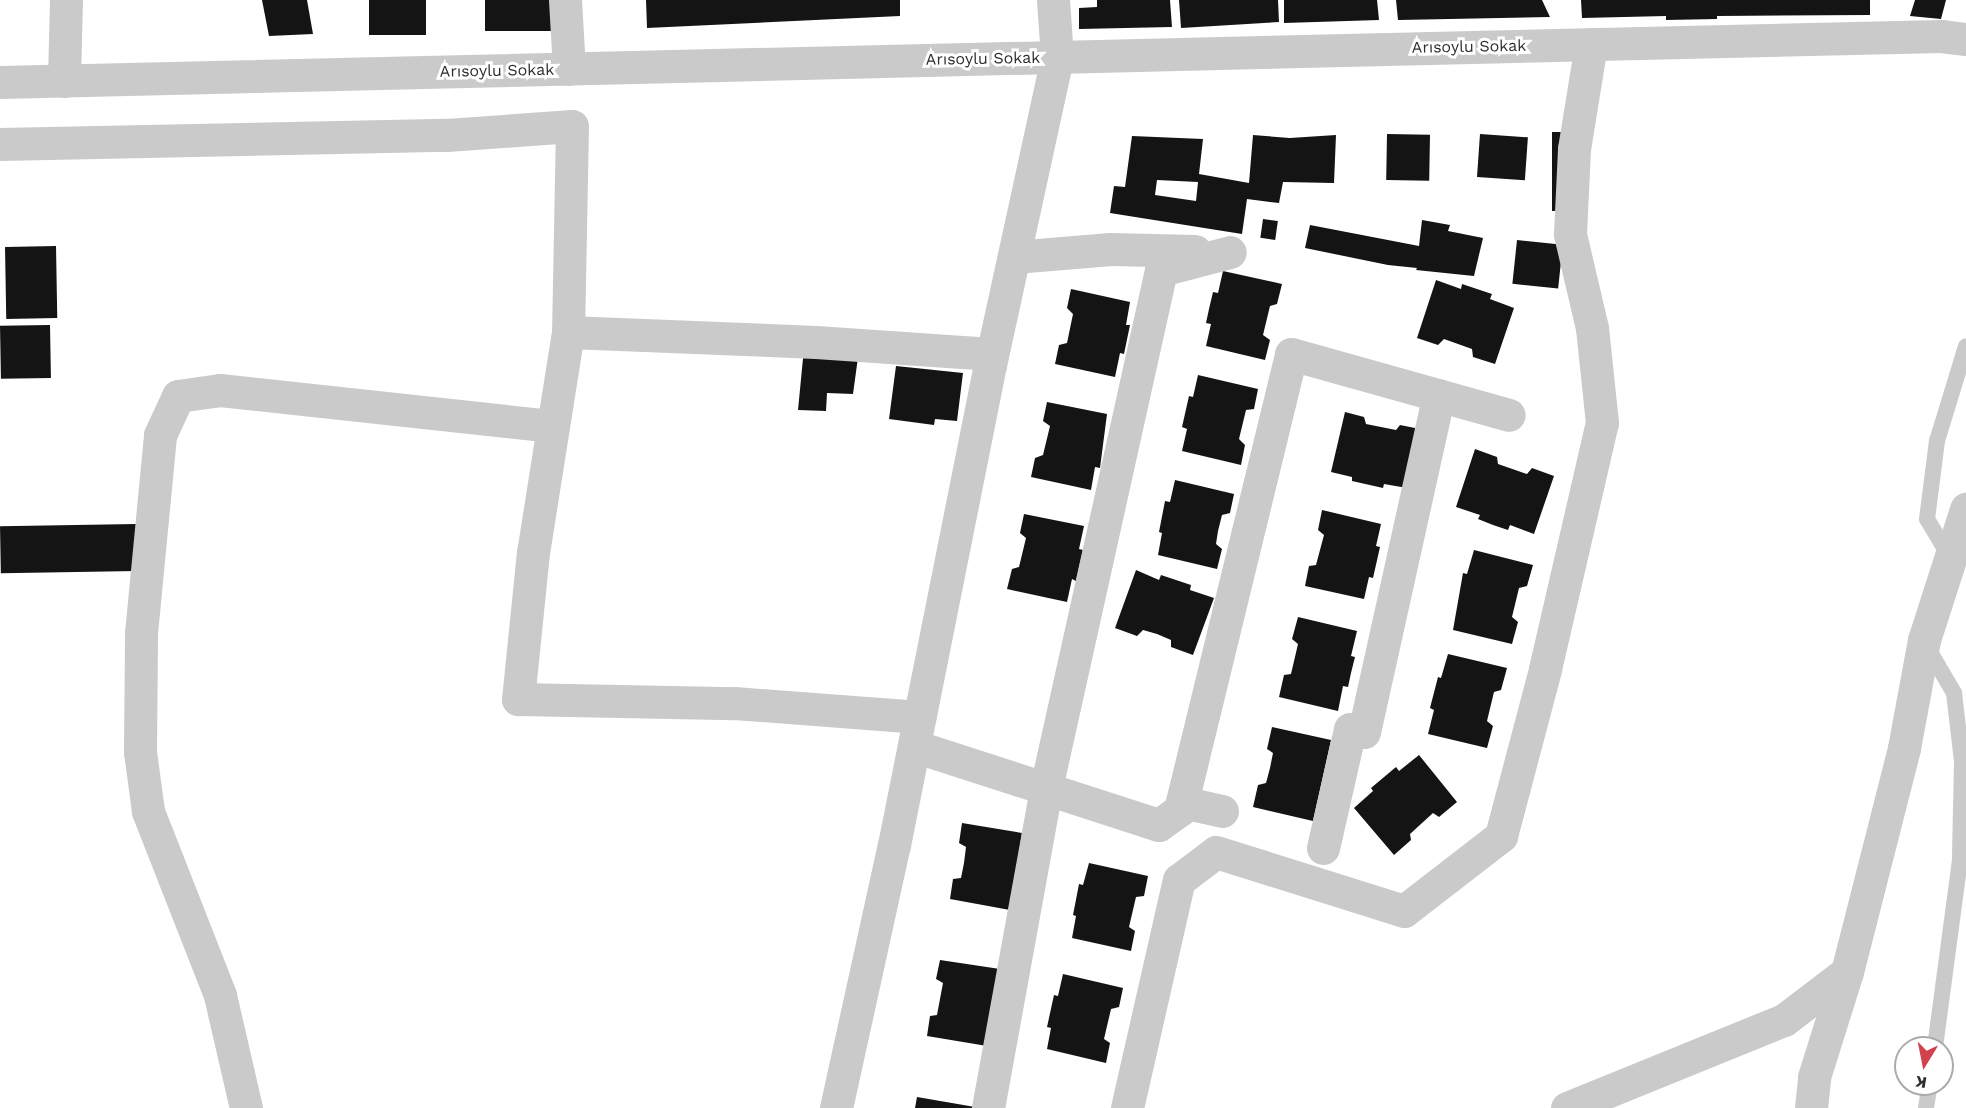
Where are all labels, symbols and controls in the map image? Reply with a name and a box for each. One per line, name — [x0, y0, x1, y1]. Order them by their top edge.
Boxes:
street label: Arısoylu Sokak — [1412, 36, 1526, 58]
street label: Arısoylu Sokak — [926, 48, 1040, 70]
street label: Arısoylu Sokak — [440, 60, 554, 82]
north arrow — [1894, 1036, 1954, 1096]
text: K — [1914, 1072, 1928, 1093]

